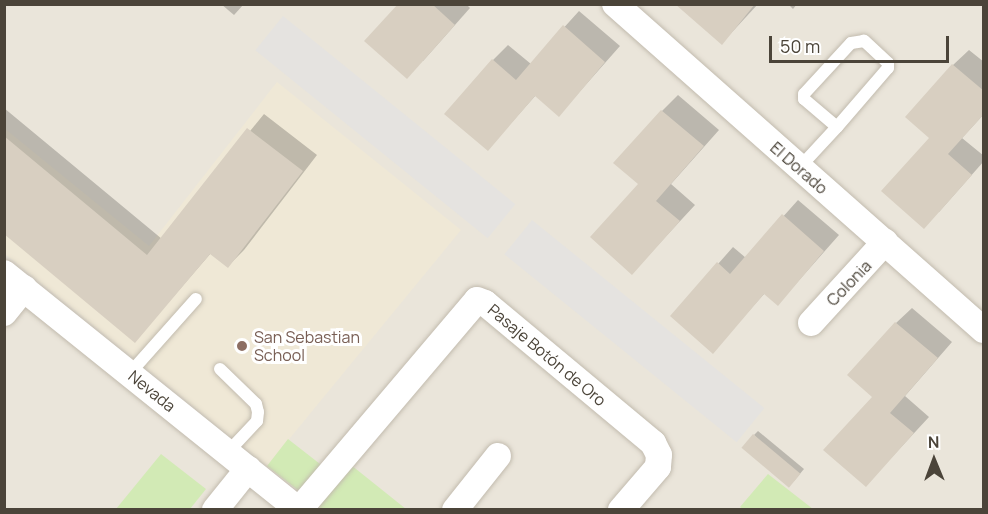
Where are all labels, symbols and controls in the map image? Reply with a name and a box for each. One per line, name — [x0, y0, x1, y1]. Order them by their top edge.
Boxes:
scale bar — [772, 24, 952, 62]
text: 50 m — [780, 34, 820, 58]
street label: El Dorado — [766, 138, 832, 198]
street label: Colonia — [823, 256, 875, 310]
street label: Pasaje Botón de Oro — [484, 300, 610, 410]
place label: San Sebastian School — [254, 327, 360, 365]
marker: San Sebastian School — [235, 339, 249, 353]
street label: Nevada — [125, 366, 179, 416]
north arrow — [904, 430, 964, 490]
text: N — [928, 431, 940, 453]

